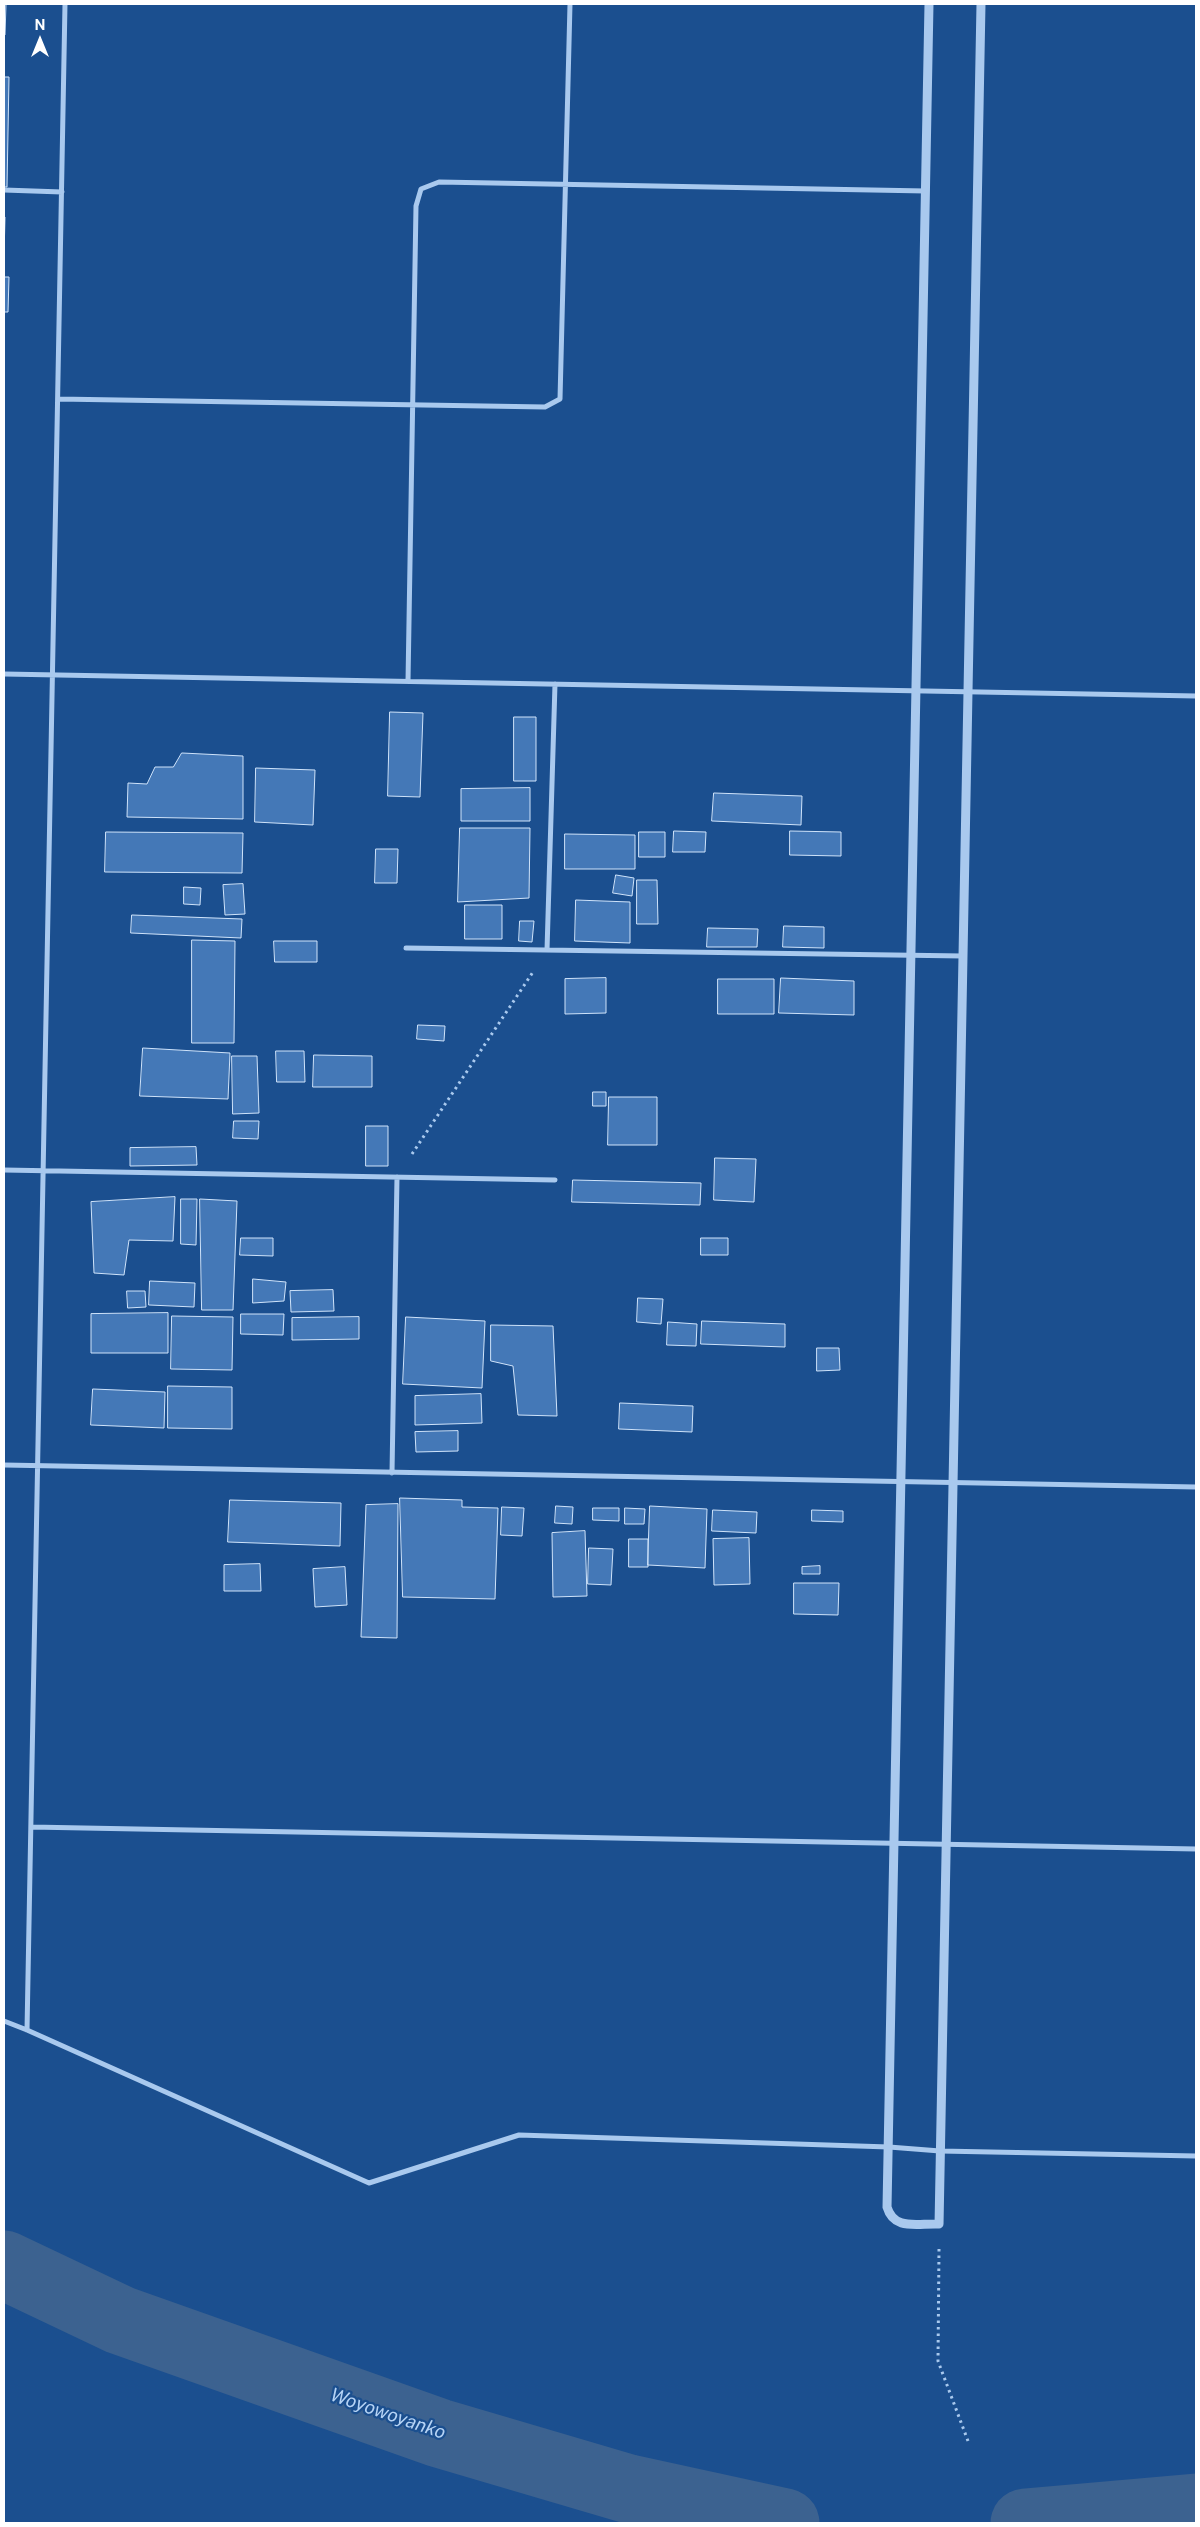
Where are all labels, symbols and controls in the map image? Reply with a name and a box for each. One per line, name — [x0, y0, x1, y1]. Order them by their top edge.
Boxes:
north arrow — [15, 15, 65, 65]
text: N — [35, 17, 45, 33]
water label: Woyowoyanko — [327, 2384, 449, 2444]

